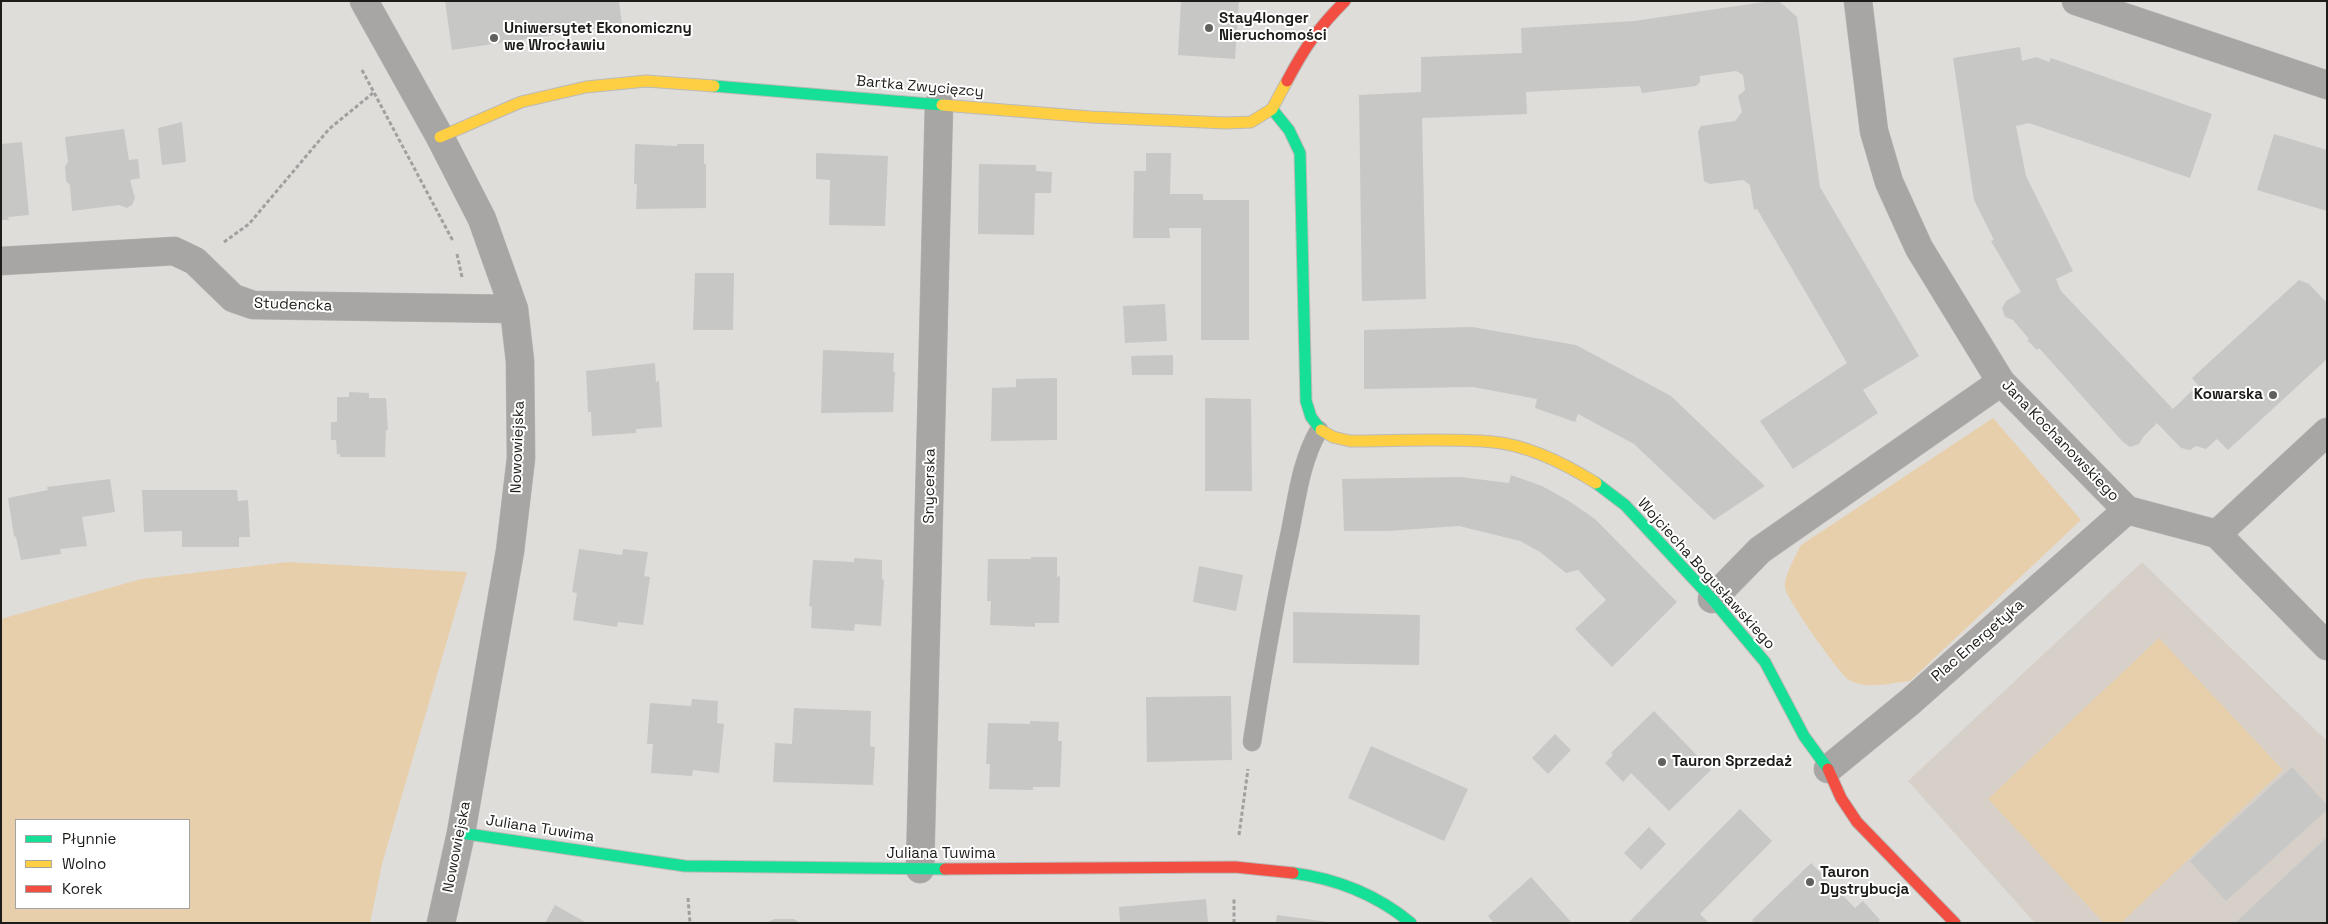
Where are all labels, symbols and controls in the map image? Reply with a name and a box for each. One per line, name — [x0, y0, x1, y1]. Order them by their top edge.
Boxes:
place label: Stay4longer Nieruchomości — [1219, 10, 1327, 45]
place label: Uniwersytet Ekonomiczny we Wrocławiu — [504, 20, 692, 55]
marker: Stay4longer Nieruchomości — [1203, 22, 1215, 34]
marker: Uniwersytet Ekonomiczny we Wrocławiu — [488, 32, 500, 44]
street label: Bartka Zwycięzcy — [855, 72, 985, 102]
street label: Studencka — [253, 295, 333, 315]
street label: Jana Kochanowskiego — [1997, 377, 2123, 505]
place label: Kowarska — [2194, 386, 2263, 404]
marker: Kowarska — [2267, 389, 2279, 401]
street label: Nowowiejska — [507, 400, 529, 494]
street label: Snycerska — [920, 448, 940, 524]
street label: Wojciecha Bogusławskiego — [1633, 495, 1779, 653]
street label: Plac Energetyka — [1928, 596, 2028, 686]
place label: Tauron Sprzedaż — [1672, 753, 1792, 771]
marker: Tauron Sprzedaż — [1656, 756, 1668, 768]
street label: Nowowiejska — [439, 800, 475, 894]
street label: Juliana Tuwima — [485, 812, 595, 846]
legend — [15, 819, 190, 909]
text: Płynnie — [62, 829, 116, 848]
street label: Juliana Tuwima — [886, 845, 996, 863]
text: Wolno — [62, 854, 106, 873]
place label: Tauron Dystrybucja — [1820, 864, 1909, 899]
marker: Tauron Dystrybucja — [1804, 876, 1816, 888]
text: Korek — [62, 879, 102, 898]

